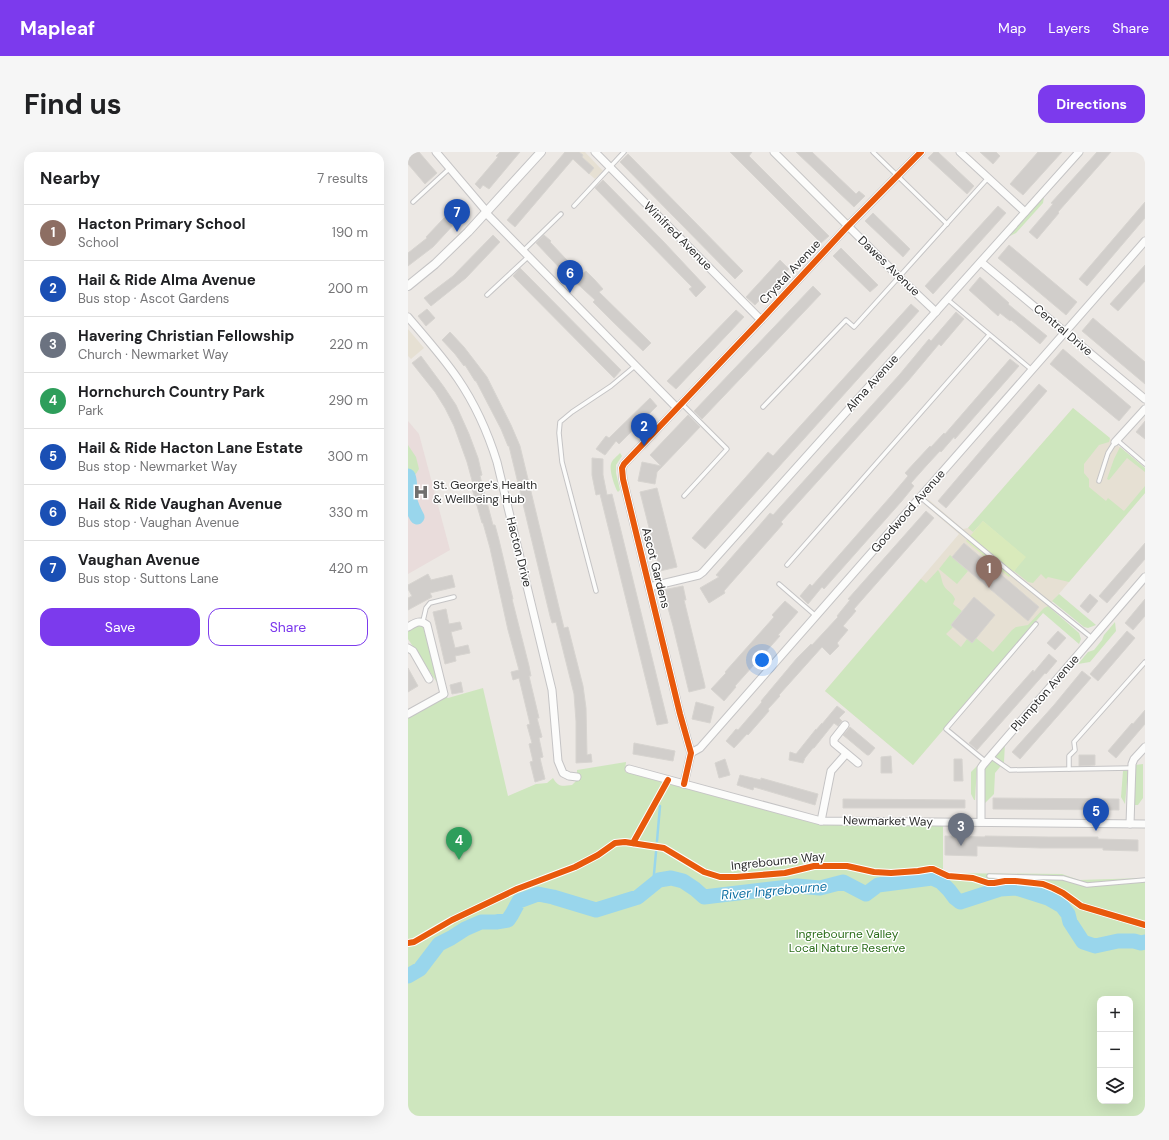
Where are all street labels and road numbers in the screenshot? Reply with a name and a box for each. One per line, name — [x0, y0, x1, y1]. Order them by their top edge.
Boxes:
street label: Winifred Avenue — [640, 198, 716, 274]
street label: Dawes Avenue — [855, 232, 924, 300]
street label: Crystal Avenue — [756, 236, 824, 308]
street label: Central Drive — [1030, 301, 1096, 359]
street label: Alma Avenue — [842, 351, 902, 415]
street label: Goodwood Avenue — [867, 466, 949, 556]
street label: Hacton Drive — [503, 515, 535, 589]
street label: Ascot Gardens — [638, 526, 674, 610]
street label: Plumpton Avenue — [1007, 651, 1083, 735]
street label: Newmarket Way — [843, 812, 933, 830]
street label: Ingrebourne Way — [730, 848, 826, 874]

